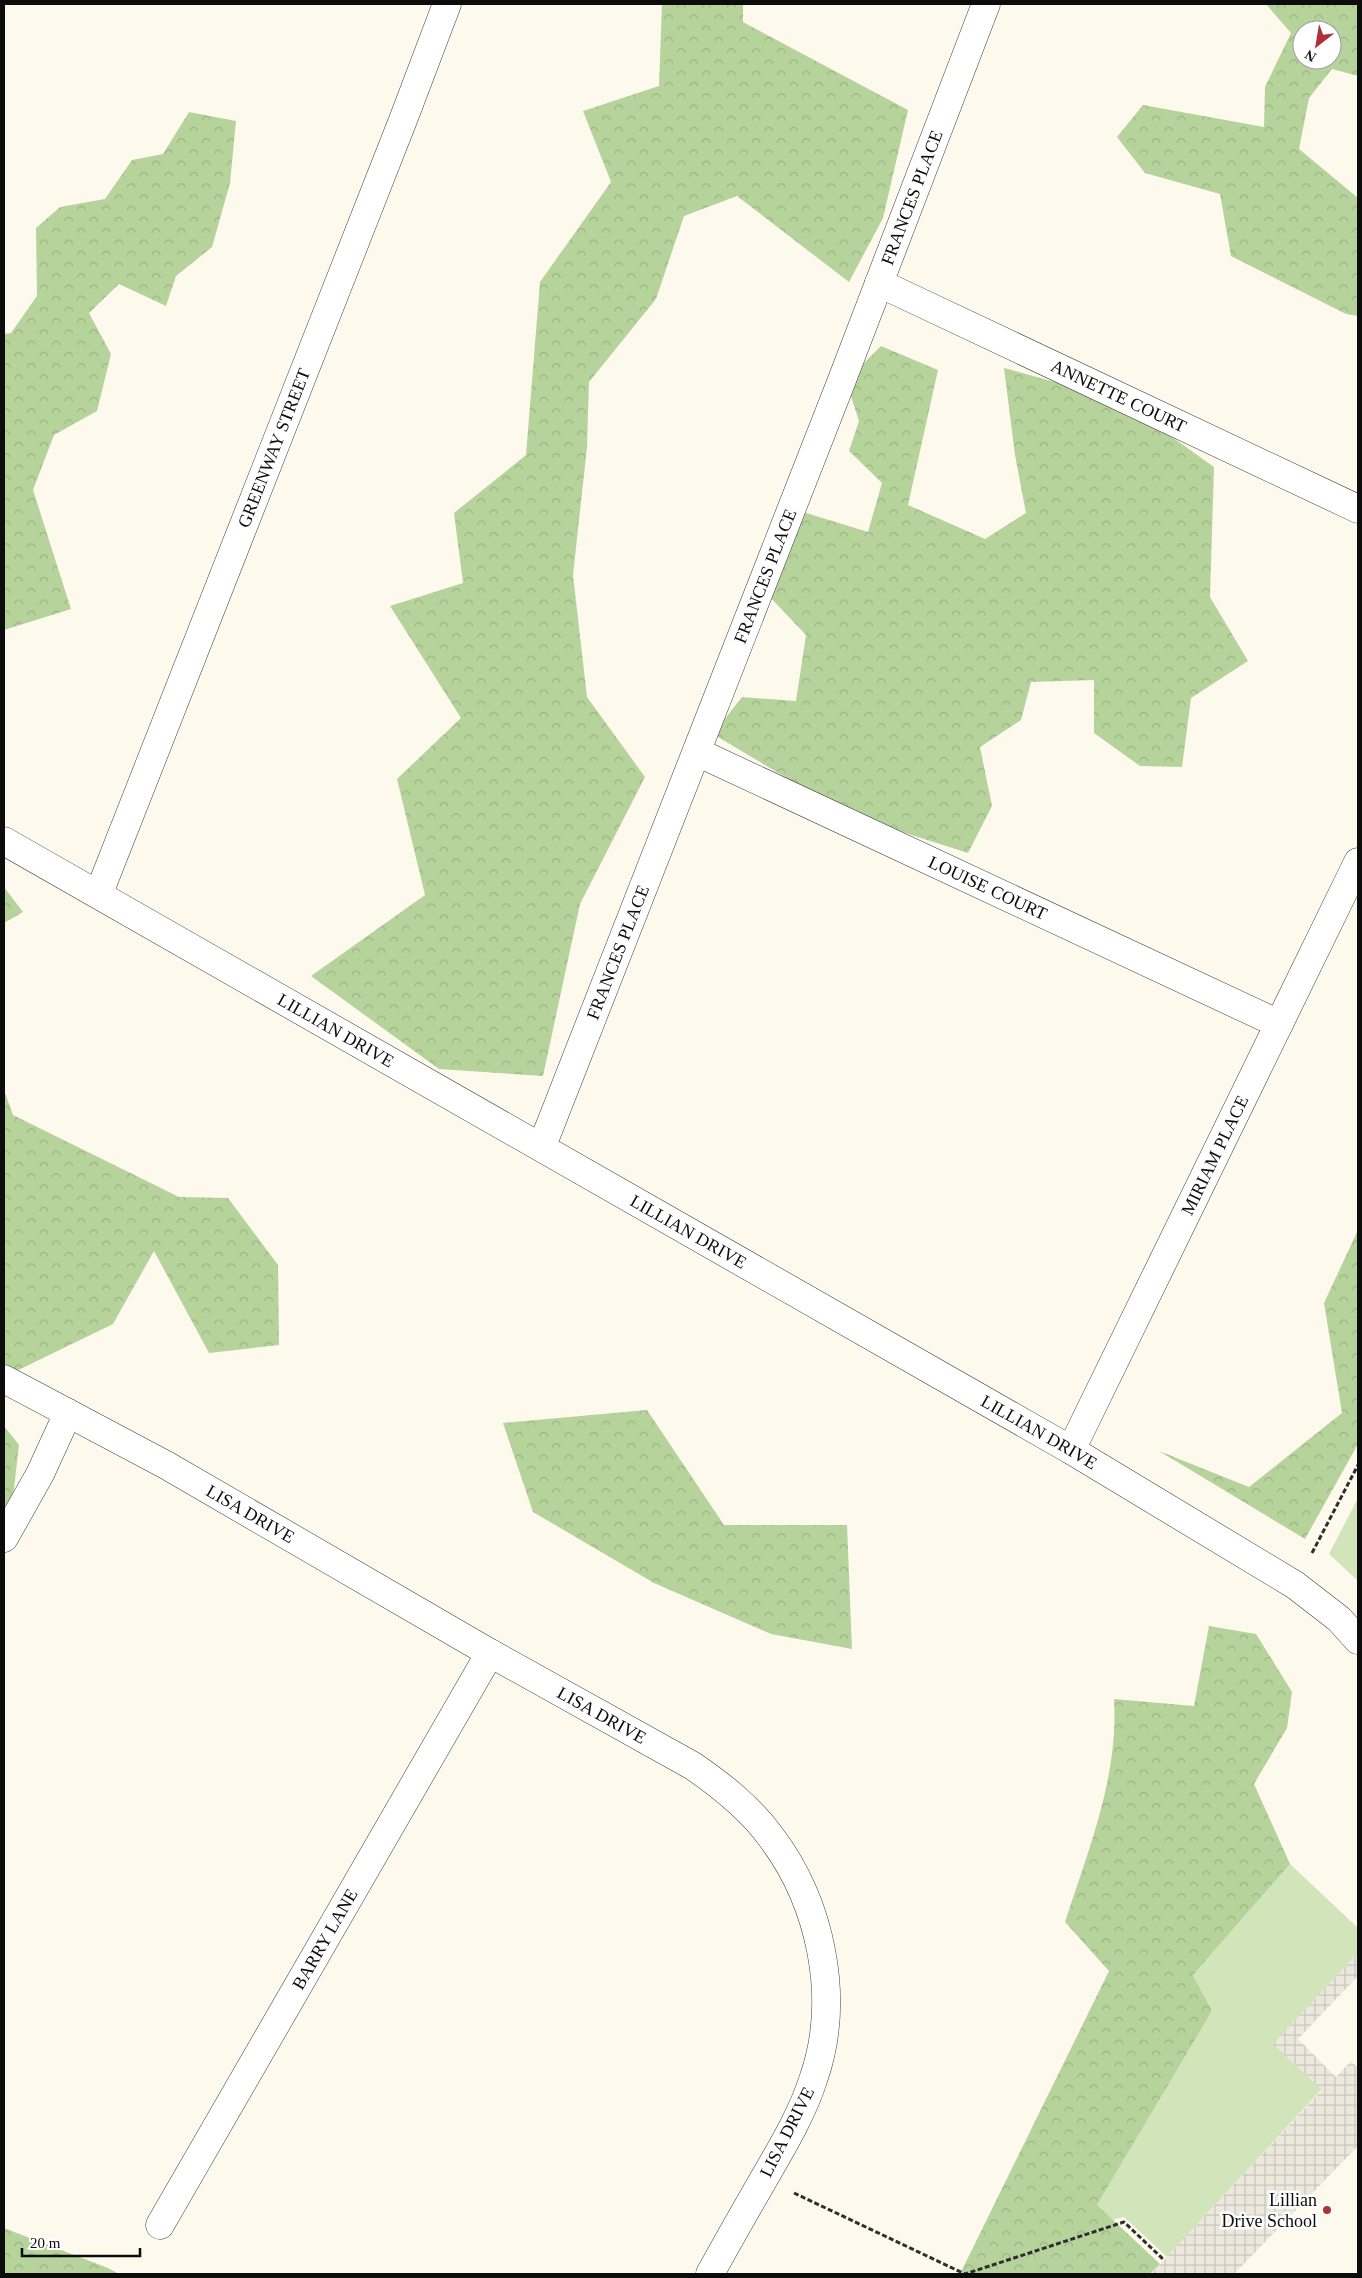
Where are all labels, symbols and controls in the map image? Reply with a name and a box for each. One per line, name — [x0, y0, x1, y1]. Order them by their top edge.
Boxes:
north arrow — [1292, 20, 1342, 70]
text: N — [1302, 47, 1319, 65]
street label: FRANCES PLACE — [877, 127, 947, 268]
street label: ANNETTE COURT — [1048, 356, 1190, 437]
street label: GREENWAY STREET — [234, 366, 314, 531]
street label: FRANCES PLACE — [730, 506, 800, 646]
street label: LOUISE COURT — [925, 852, 1050, 924]
street label: FRANCES PLACE — [583, 882, 653, 1022]
street label: LILLIAN DRIVE — [274, 989, 397, 1071]
street label: MIRIAM PLACE — [1177, 1092, 1252, 1218]
street label: LILLIAN DRIVE — [627, 1191, 750, 1273]
street label: LILLIAN DRIVE — [978, 1391, 1101, 1473]
street label: LISA DRIVE — [203, 1481, 298, 1547]
street label: LISA DRIVE — [554, 1683, 650, 1748]
street label: BARRY LANE — [288, 1885, 362, 1993]
street label: LISA DRIVE — [756, 2084, 818, 2180]
place label: Lillian Drive School — [1222, 2190, 1317, 2231]
marker: Lillian Drive School — [1321, 2204, 1333, 2216]
scale bar — [22, 2226, 140, 2258]
text: 20 m — [30, 2235, 61, 2251]

